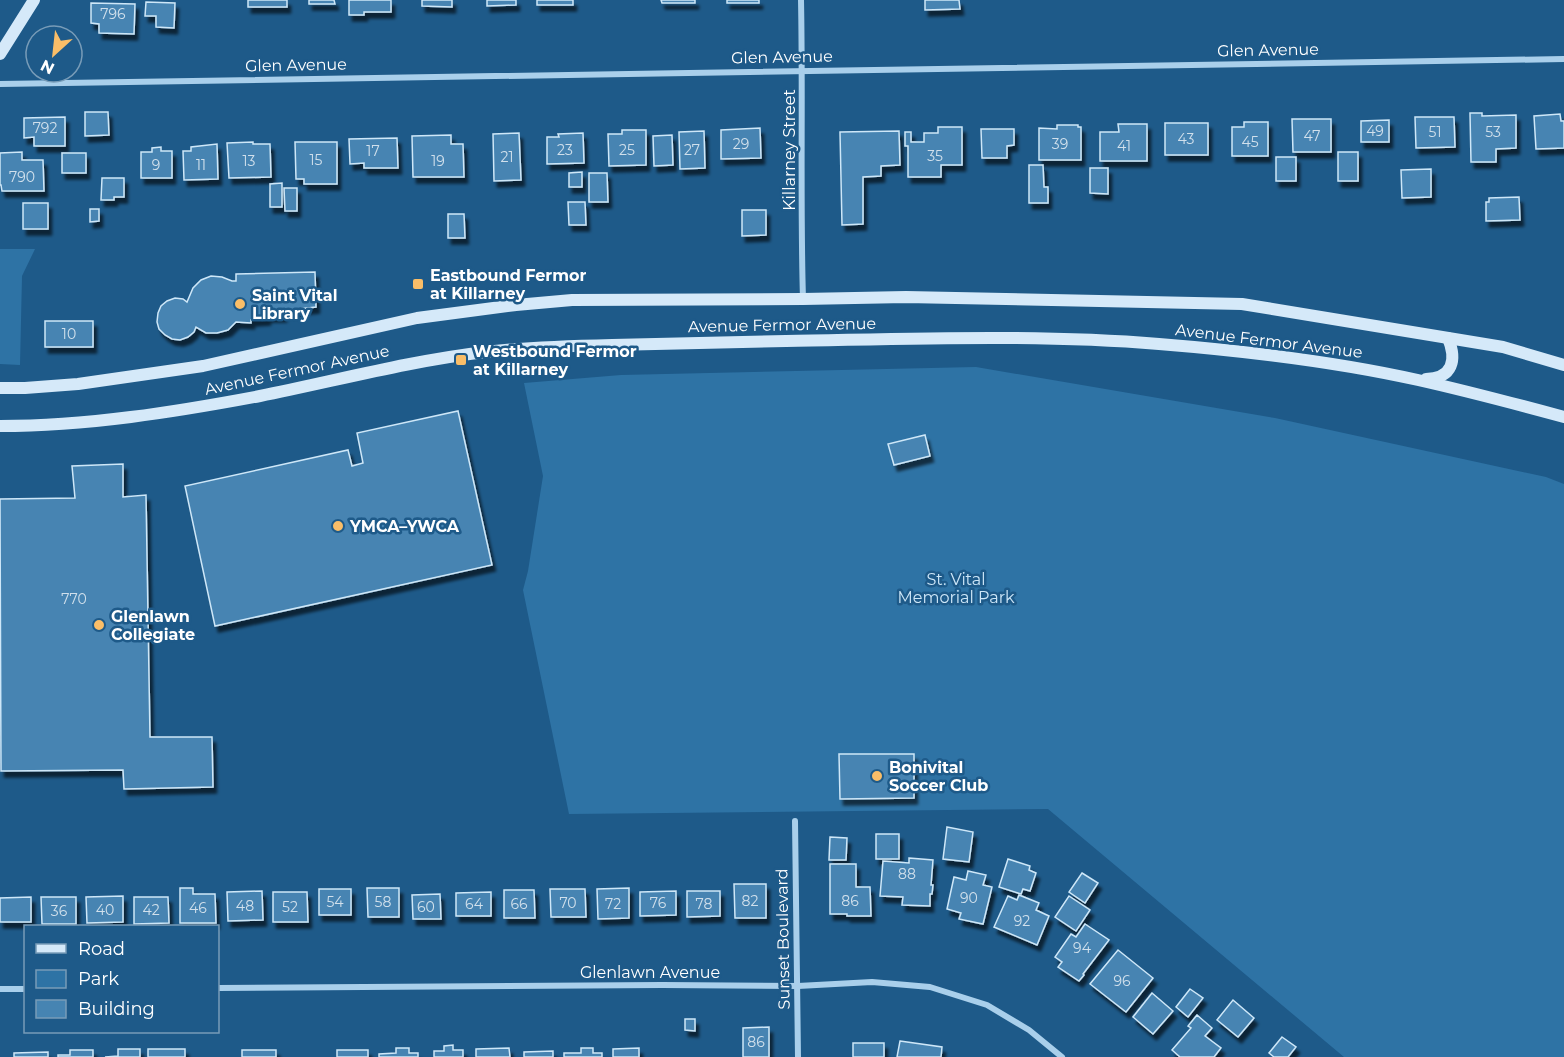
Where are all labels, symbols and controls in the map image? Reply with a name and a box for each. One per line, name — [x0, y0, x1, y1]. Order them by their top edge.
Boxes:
house number: 796 — [100, 5, 126, 23]
north arrow — [24, 24, 84, 84]
street label: Glen Avenue — [1217, 40, 1319, 60]
street label: Glen Avenue — [731, 47, 833, 67]
street label: Glen Avenue — [245, 55, 347, 75]
text: N — [37, 56, 57, 78]
street label: Killarney Street — [780, 89, 799, 211]
house number: 792 — [33, 119, 57, 137]
house number: 49 — [1366, 122, 1384, 140]
house number: 51 — [1429, 123, 1441, 141]
house number: 53 — [1485, 123, 1501, 141]
house number: 47 — [1304, 127, 1320, 145]
house number: 43 — [1178, 130, 1195, 148]
house number: 45 — [1241, 133, 1259, 151]
house number: 29 — [733, 135, 749, 153]
house number: 39 — [1052, 135, 1068, 153]
house number: 41 — [1117, 137, 1131, 155]
house number: 23 — [557, 141, 573, 159]
house number: 25 — [619, 141, 635, 159]
house number: 27 — [684, 141, 700, 159]
house number: 17 — [366, 142, 380, 160]
house number: 35 — [927, 147, 943, 165]
house number: 21 — [500, 148, 514, 166]
house number: 15 — [310, 151, 323, 169]
house number: 13 — [243, 152, 256, 170]
house number: 19 — [431, 152, 445, 170]
house number: 9 — [152, 156, 160, 174]
house number: 11 — [196, 156, 206, 174]
house number: 790 — [9, 168, 35, 186]
place label: Eastbound Fermor at Killarney — [430, 266, 587, 303]
marker: Eastbound Fermor at Killarney — [411, 277, 425, 291]
place label: Saint Vital Library — [252, 286, 337, 323]
marker: Saint Vital Library — [233, 297, 247, 311]
street label: Avenue Fermor Avenue — [688, 314, 876, 336]
street label: Avenue Fermor Avenue — [1174, 320, 1364, 362]
house number: 10 — [62, 325, 76, 343]
street label: Avenue Fermor Avenue — [203, 341, 391, 399]
place label: Westbound Fermor at Killarney — [473, 342, 637, 379]
marker: Westbound Fermor at Killarney — [454, 353, 468, 367]
place label: YMCA–YWCA — [349, 517, 460, 536]
marker: YMCA–YWCA — [331, 519, 345, 533]
park label: St. Vital Memorial Park — [897, 570, 1015, 607]
house number: 770 — [61, 590, 87, 608]
place label: Glenlawn Collegiate — [111, 607, 195, 644]
marker: Glenlawn Collegiate — [92, 618, 106, 632]
place label: Bonivital Soccer Club — [889, 758, 988, 795]
marker: Bonivital Soccer Club — [870, 769, 884, 783]
house number: 88 — [898, 865, 916, 883]
street label: Sunset Boulevard — [772, 868, 794, 1010]
house number: 90 — [960, 889, 978, 907]
house number: 82 — [742, 892, 758, 910]
house number: 86 — [841, 892, 859, 910]
house number: 54 — [326, 893, 344, 911]
house number: 58 — [375, 893, 391, 911]
house number: 70 — [559, 894, 577, 912]
house number: 76 — [650, 894, 667, 912]
house number: 64 — [465, 895, 484, 913]
house number: 66 — [510, 895, 528, 913]
house number: 72 — [605, 895, 621, 913]
house number: 78 — [696, 895, 713, 913]
house number: 48 — [236, 897, 254, 915]
house number: 52 — [282, 898, 298, 916]
house number: 60 — [417, 898, 435, 916]
house number: 46 — [189, 899, 207, 917]
house number: 40 — [96, 901, 114, 919]
house number: 42 — [142, 901, 160, 919]
house number: 36 — [51, 902, 68, 920]
house number: 92 — [1014, 912, 1030, 930]
legend — [24, 925, 219, 1033]
text: Road — [78, 938, 125, 960]
house number: 94 — [1073, 939, 1092, 957]
street label: Glenlawn Avenue — [580, 963, 720, 982]
text: Park — [78, 968, 119, 990]
house number: 96 — [1113, 972, 1131, 990]
text: Building — [78, 998, 155, 1020]
house number: 86 — [747, 1033, 765, 1051]

